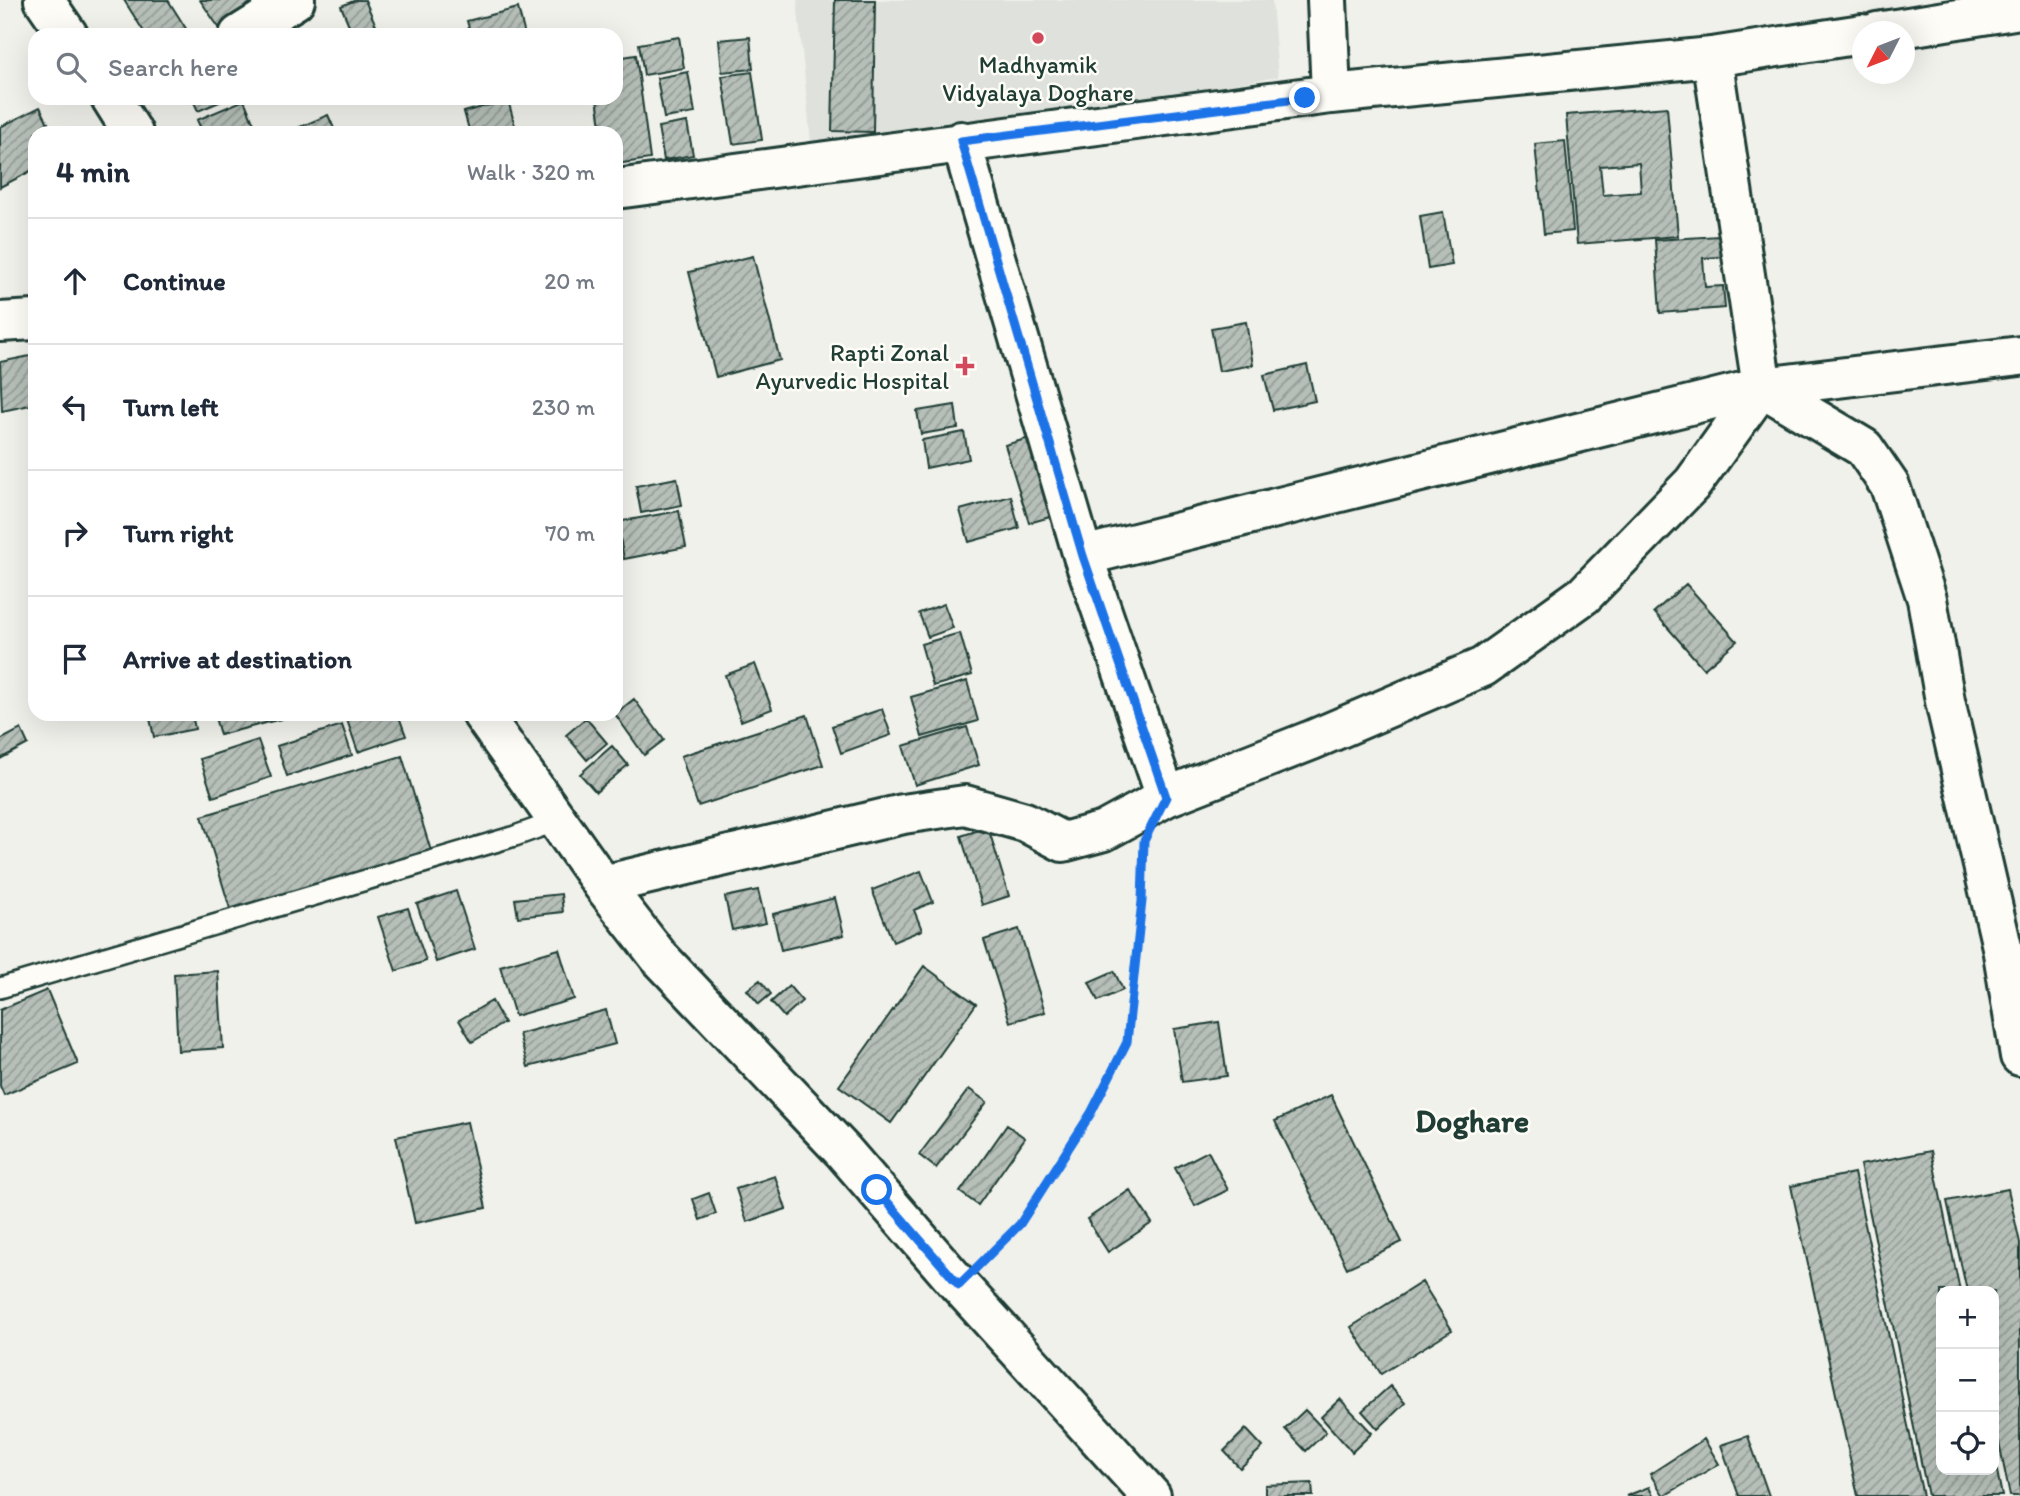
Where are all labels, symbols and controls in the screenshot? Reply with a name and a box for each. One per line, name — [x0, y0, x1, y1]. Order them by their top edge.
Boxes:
north arrow — [1852, 21, 1915, 84]
search box — [28, 28, 623, 105]
marker: Madhyamik Vidyalaya Doghare — [1030, 30, 1046, 46]
icon: search — [52, 48, 90, 86]
place label: Madhyamik Vidyalaya Doghare — [942, 50, 1134, 107]
text: Search here — [108, 51, 238, 83]
route end — [1289, 82, 1320, 113]
text: 4 min — [56, 153, 130, 190]
text: Walk · 320 m — [467, 158, 595, 186]
icon: ahead — [56, 262, 94, 300]
text: Continue — [123, 265, 226, 297]
text: 20 m — [544, 267, 595, 295]
place label: Rapti Zonal Ayurvedic Hospital — [755, 338, 949, 395]
marker: Rapti Zonal Ayurvedic Hospital — [955, 356, 975, 376]
icon: left — [56, 388, 94, 426]
text: Turn left — [123, 391, 219, 423]
text: 230 m — [532, 393, 595, 421]
icon: right — [56, 514, 94, 552]
text: Turn right — [123, 517, 234, 549]
text: 70 m — [545, 519, 595, 547]
icon: arrive — [56, 640, 94, 678]
text: Arrive at destination — [123, 643, 352, 675]
district label: Doghare — [1415, 1102, 1529, 1140]
route start — [861, 1174, 892, 1205]
map controls — [1936, 1286, 1999, 1475]
button: + — [1936, 1286, 1999, 1349]
button: − — [1936, 1349, 1999, 1412]
button: locate — [1936, 1412, 1999, 1475]

